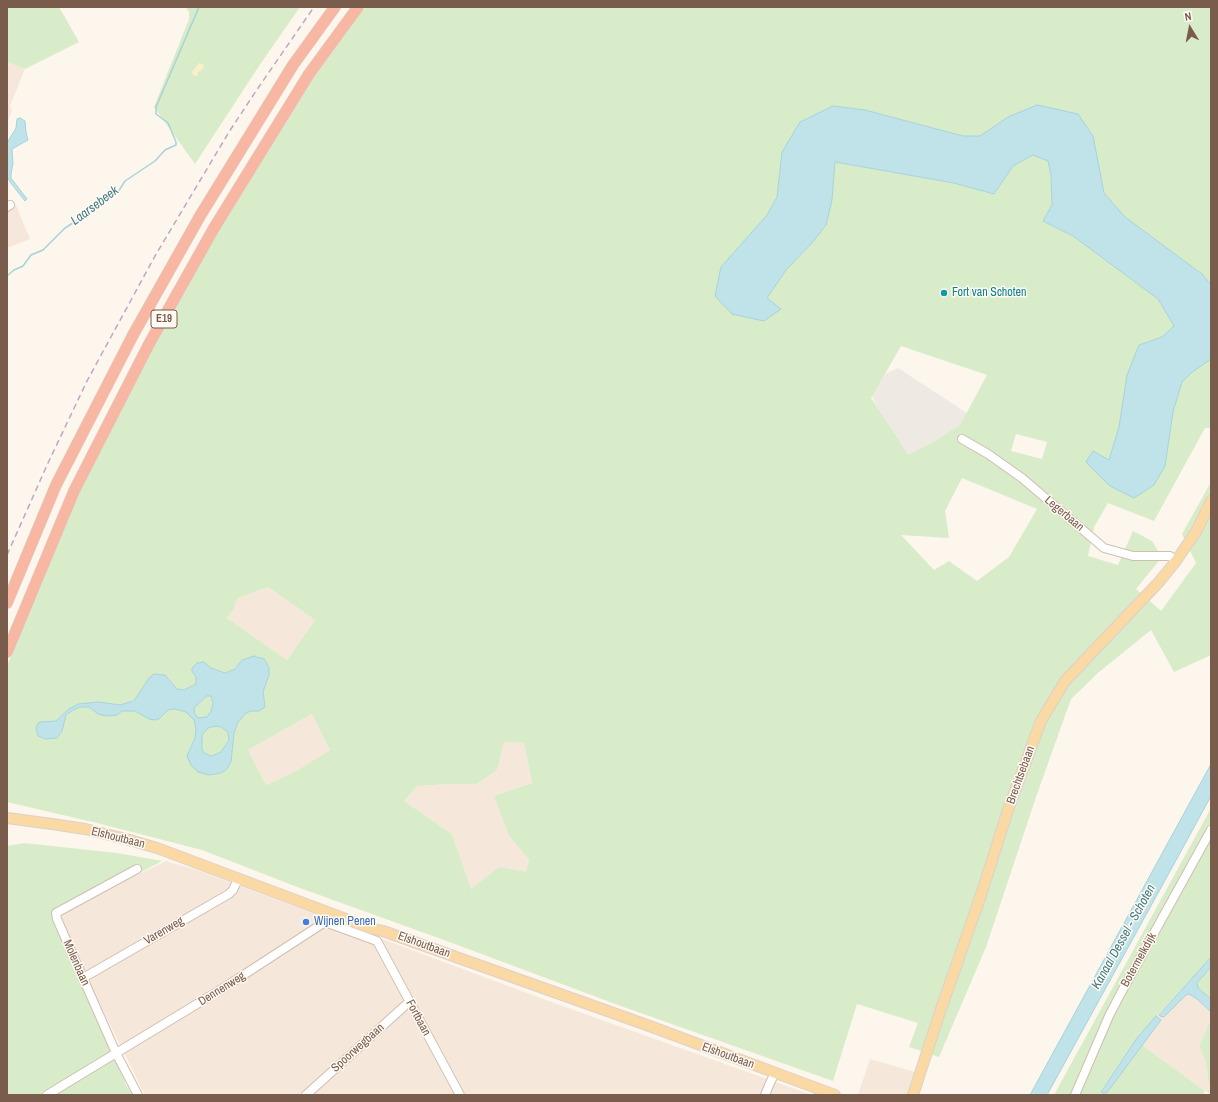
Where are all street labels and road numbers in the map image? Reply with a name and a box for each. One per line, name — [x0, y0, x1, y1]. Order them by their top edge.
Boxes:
road number: E19 — [151, 310, 177, 328]
street label: Legerbaan — [1041, 493, 1087, 535]
street label: Brechtsebaan — [1004, 744, 1038, 806]
street label: Elshoutbaan — [90, 824, 146, 852]
street label: Varenweg — [142, 914, 186, 948]
street label: Elshoutbaan — [396, 929, 452, 961]
street label: Botermelkdijk — [1118, 930, 1160, 990]
street label: Molenbaan — [60, 938, 92, 988]
street label: Dennenweg — [196, 969, 248, 1009]
street label: Fortbaan — [403, 997, 433, 1039]
street label: Spoorwegbaan — [329, 1021, 387, 1075]
street label: Elshoutbaan — [700, 1040, 756, 1072]

